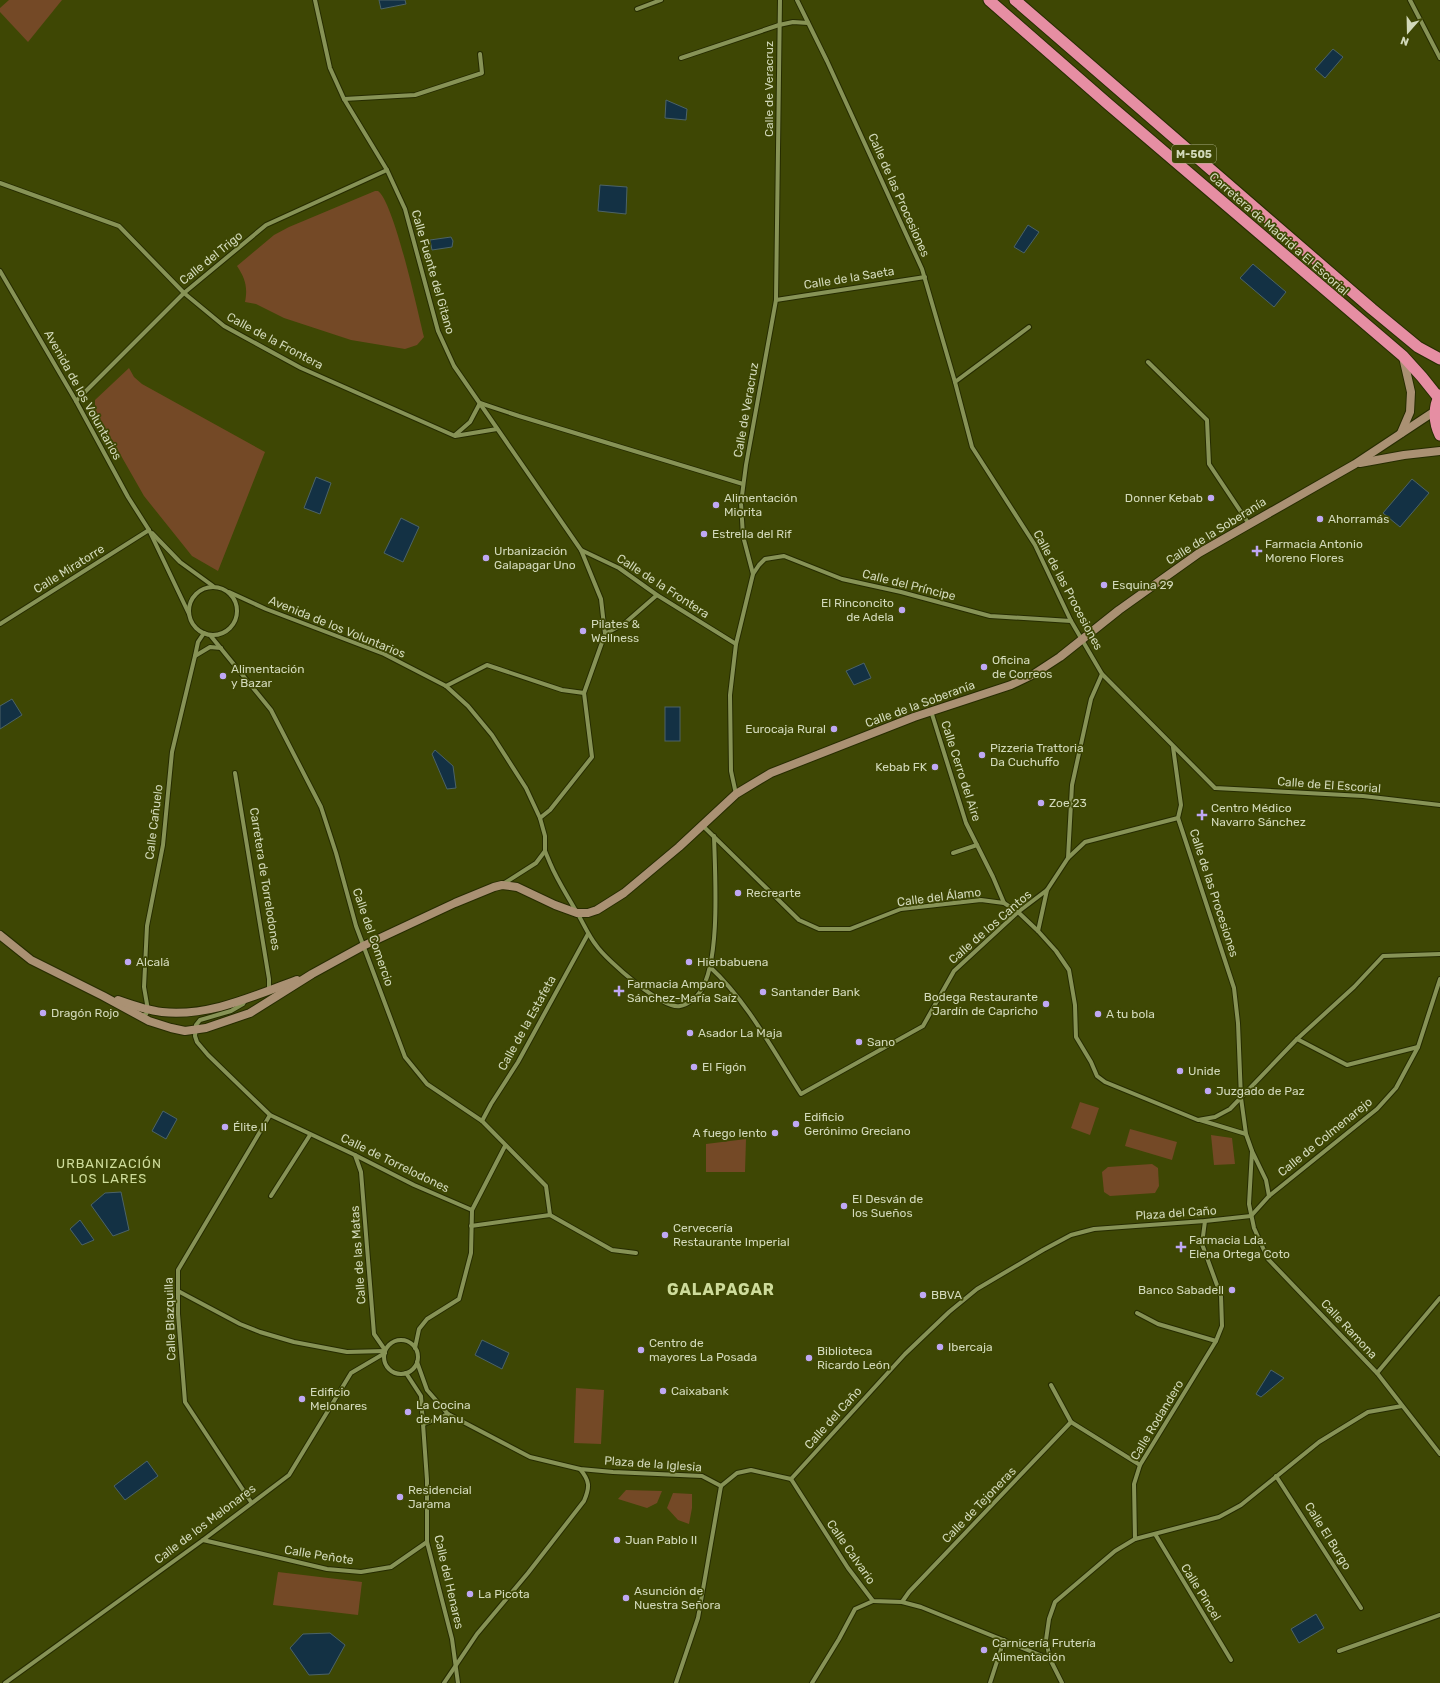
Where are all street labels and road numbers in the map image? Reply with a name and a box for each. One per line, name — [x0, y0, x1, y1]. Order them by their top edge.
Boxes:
street label: Calle de Veracruz — [762, 41, 776, 137]
street label: Calle de las Procesiones — [865, 131, 933, 259]
road number: M-505 — [1172, 145, 1216, 163]
street label: Carretera de Madrid a El Escorial — [1206, 170, 1352, 298]
street label: Calle Fuente del Gitano — [409, 208, 458, 336]
street label: Calle del Trigo — [177, 228, 245, 288]
street label: Calle de la Saeta — [803, 264, 895, 292]
street label: Calle de la Frontera — [224, 310, 326, 372]
street label: Avenida de los Voluntarios — [41, 328, 125, 462]
street label: Calle de Veracruz — [731, 361, 761, 459]
street label: Calle de la Soberanía — [1163, 494, 1269, 568]
street label: Calle de las Procesiones — [1030, 528, 1106, 652]
street label: Calle Miratorre — [31, 541, 107, 596]
street label: Calle de la Frontera — [614, 551, 712, 621]
street label: Calle del Príncipe — [861, 567, 957, 603]
street label: Avenida de los Voluntarios — [267, 593, 407, 661]
street label: Calle de la Soberanía — [863, 678, 977, 730]
street label: Calle Cerro del Aire — [938, 719, 984, 823]
street label: Calle de El Escorial — [1277, 774, 1381, 796]
street label: Calle Cañuelo — [142, 783, 166, 860]
street label: Carretera de Torrelodones — [247, 806, 283, 952]
street label: Calle de las Procesiones — [1187, 827, 1241, 959]
street label: Calle del Álamo — [896, 885, 982, 909]
street label: Calle del Comercio — [350, 886, 396, 988]
street label: Calle de los Cantos — [946, 887, 1034, 967]
street label: Calle de la Estafeta — [495, 973, 559, 1073]
street label: Calle de Colmenarejo — [1275, 1095, 1375, 1179]
street label: Calle de Torrelodones — [338, 1131, 452, 1195]
street label: Plaza del Caño — [1135, 1203, 1217, 1223]
street label: Calle de las Matas — [348, 1205, 368, 1305]
street label: Calle Blazquilla — [162, 1277, 178, 1361]
street label: Calle Ramona — [1318, 1296, 1380, 1362]
street label: Calle Rodandero — [1128, 1377, 1186, 1463]
street label: Calle del Caño — [801, 1384, 865, 1452]
street label: Plaza de la Iglesia — [604, 1454, 702, 1474]
street label: Calle de Tejoneras — [939, 1464, 1019, 1546]
street label: Calle de los Melonares — [152, 1481, 258, 1567]
street label: Calle El Burgo — [1302, 1500, 1354, 1572]
street label: Calle Calvario — [824, 1517, 878, 1587]
street label: Calle del Henares — [431, 1534, 467, 1630]
street label: Calle Peñote — [283, 1543, 355, 1567]
street label: Calle Pincel — [1178, 1561, 1224, 1623]

